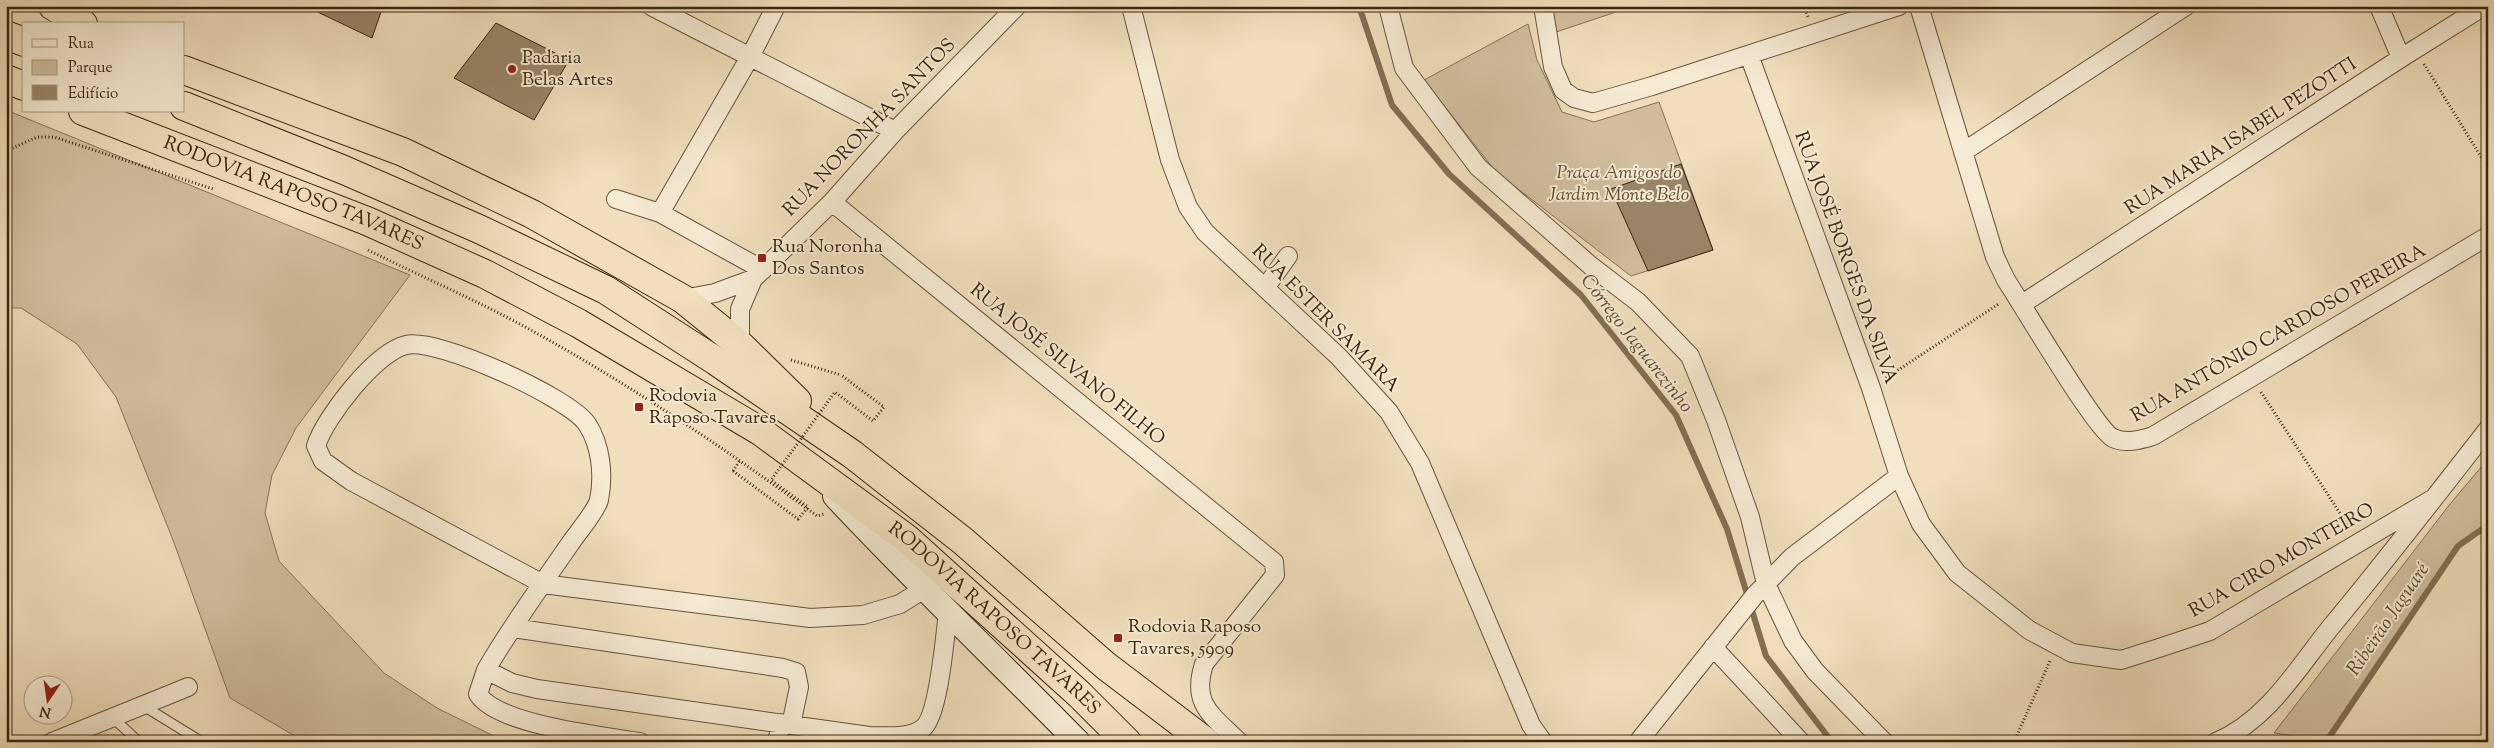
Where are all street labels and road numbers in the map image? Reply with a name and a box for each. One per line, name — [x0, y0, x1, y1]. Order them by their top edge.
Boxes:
street label: RUA NORONHA SANTOS — [777, 33, 963, 223]
street label: RUA MARIA ISABEL PEZOTTI — [2120, 52, 2362, 222]
street label: RUA JOSÉ BORGES DA SILVA — [1787, 128, 1904, 389]
street label: RODOVIA RAPOSO TAVARES — [159, 130, 428, 258]
street label: RUA ANTÔNIO CARDOSO PEREIRA — [2126, 238, 2432, 430]
street label: RUA ESTER SAMARA — [1245, 239, 1406, 400]
street label: RUA JOSÉ SILVANO FILHO — [963, 278, 1171, 452]
street label: RUA CIRO MONTEIRO — [2184, 497, 2380, 625]
street label: RODOVIA RAPOSO TAVARES — [882, 516, 1106, 721]

